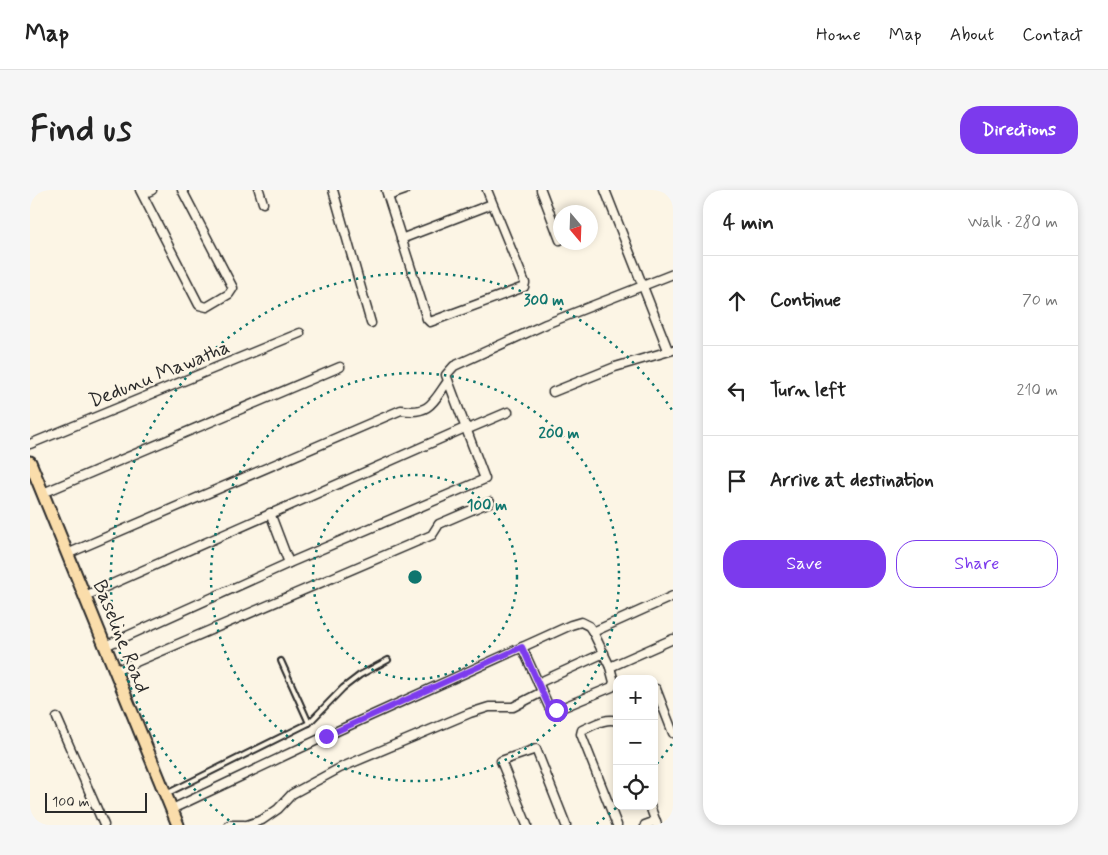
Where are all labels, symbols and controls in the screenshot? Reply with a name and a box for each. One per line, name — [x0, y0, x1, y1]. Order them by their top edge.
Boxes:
text: Map — [25, 19, 69, 50]
text: Home — [816, 23, 861, 47]
text: Map — [889, 23, 922, 47]
text: About — [950, 23, 994, 47]
text: Contact — [1022, 23, 1083, 47]
button: Directions — [960, 106, 1078, 154]
text: Find us — [30, 107, 132, 153]
north arrow — [553, 205, 598, 250]
text: 4 min — [723, 209, 774, 237]
text: Walk · 280 m — [968, 212, 1058, 233]
icon: ahead — [723, 287, 751, 315]
text: Continue — [770, 288, 841, 313]
text: 70 m — [1022, 290, 1058, 311]
text: 300 m — [524, 291, 564, 311]
street label: Dedunu Mawatha — [85, 334, 234, 415]
icon: left — [723, 377, 751, 405]
text: Turn left — [770, 378, 846, 403]
text: 210 m — [1017, 380, 1058, 401]
text: 200 m — [539, 424, 580, 444]
icon: arrive — [723, 467, 751, 495]
text: Arrive at destination — [770, 468, 934, 493]
text: 100 m — [467, 496, 507, 516]
button: Save — [723, 540, 886, 588]
button: Share — [896, 540, 1058, 588]
centre of rings — [406, 568, 424, 586]
street label: Baseline Road — [86, 576, 156, 697]
map controls — [613, 675, 658, 810]
button: + — [613, 675, 658, 720]
route start — [545, 699, 568, 722]
button: − — [613, 720, 658, 765]
route end — [315, 725, 338, 748]
button: locate — [613, 765, 658, 810]
scale bar — [45, 790, 148, 813]
text: 100 m — [52, 793, 90, 811]

